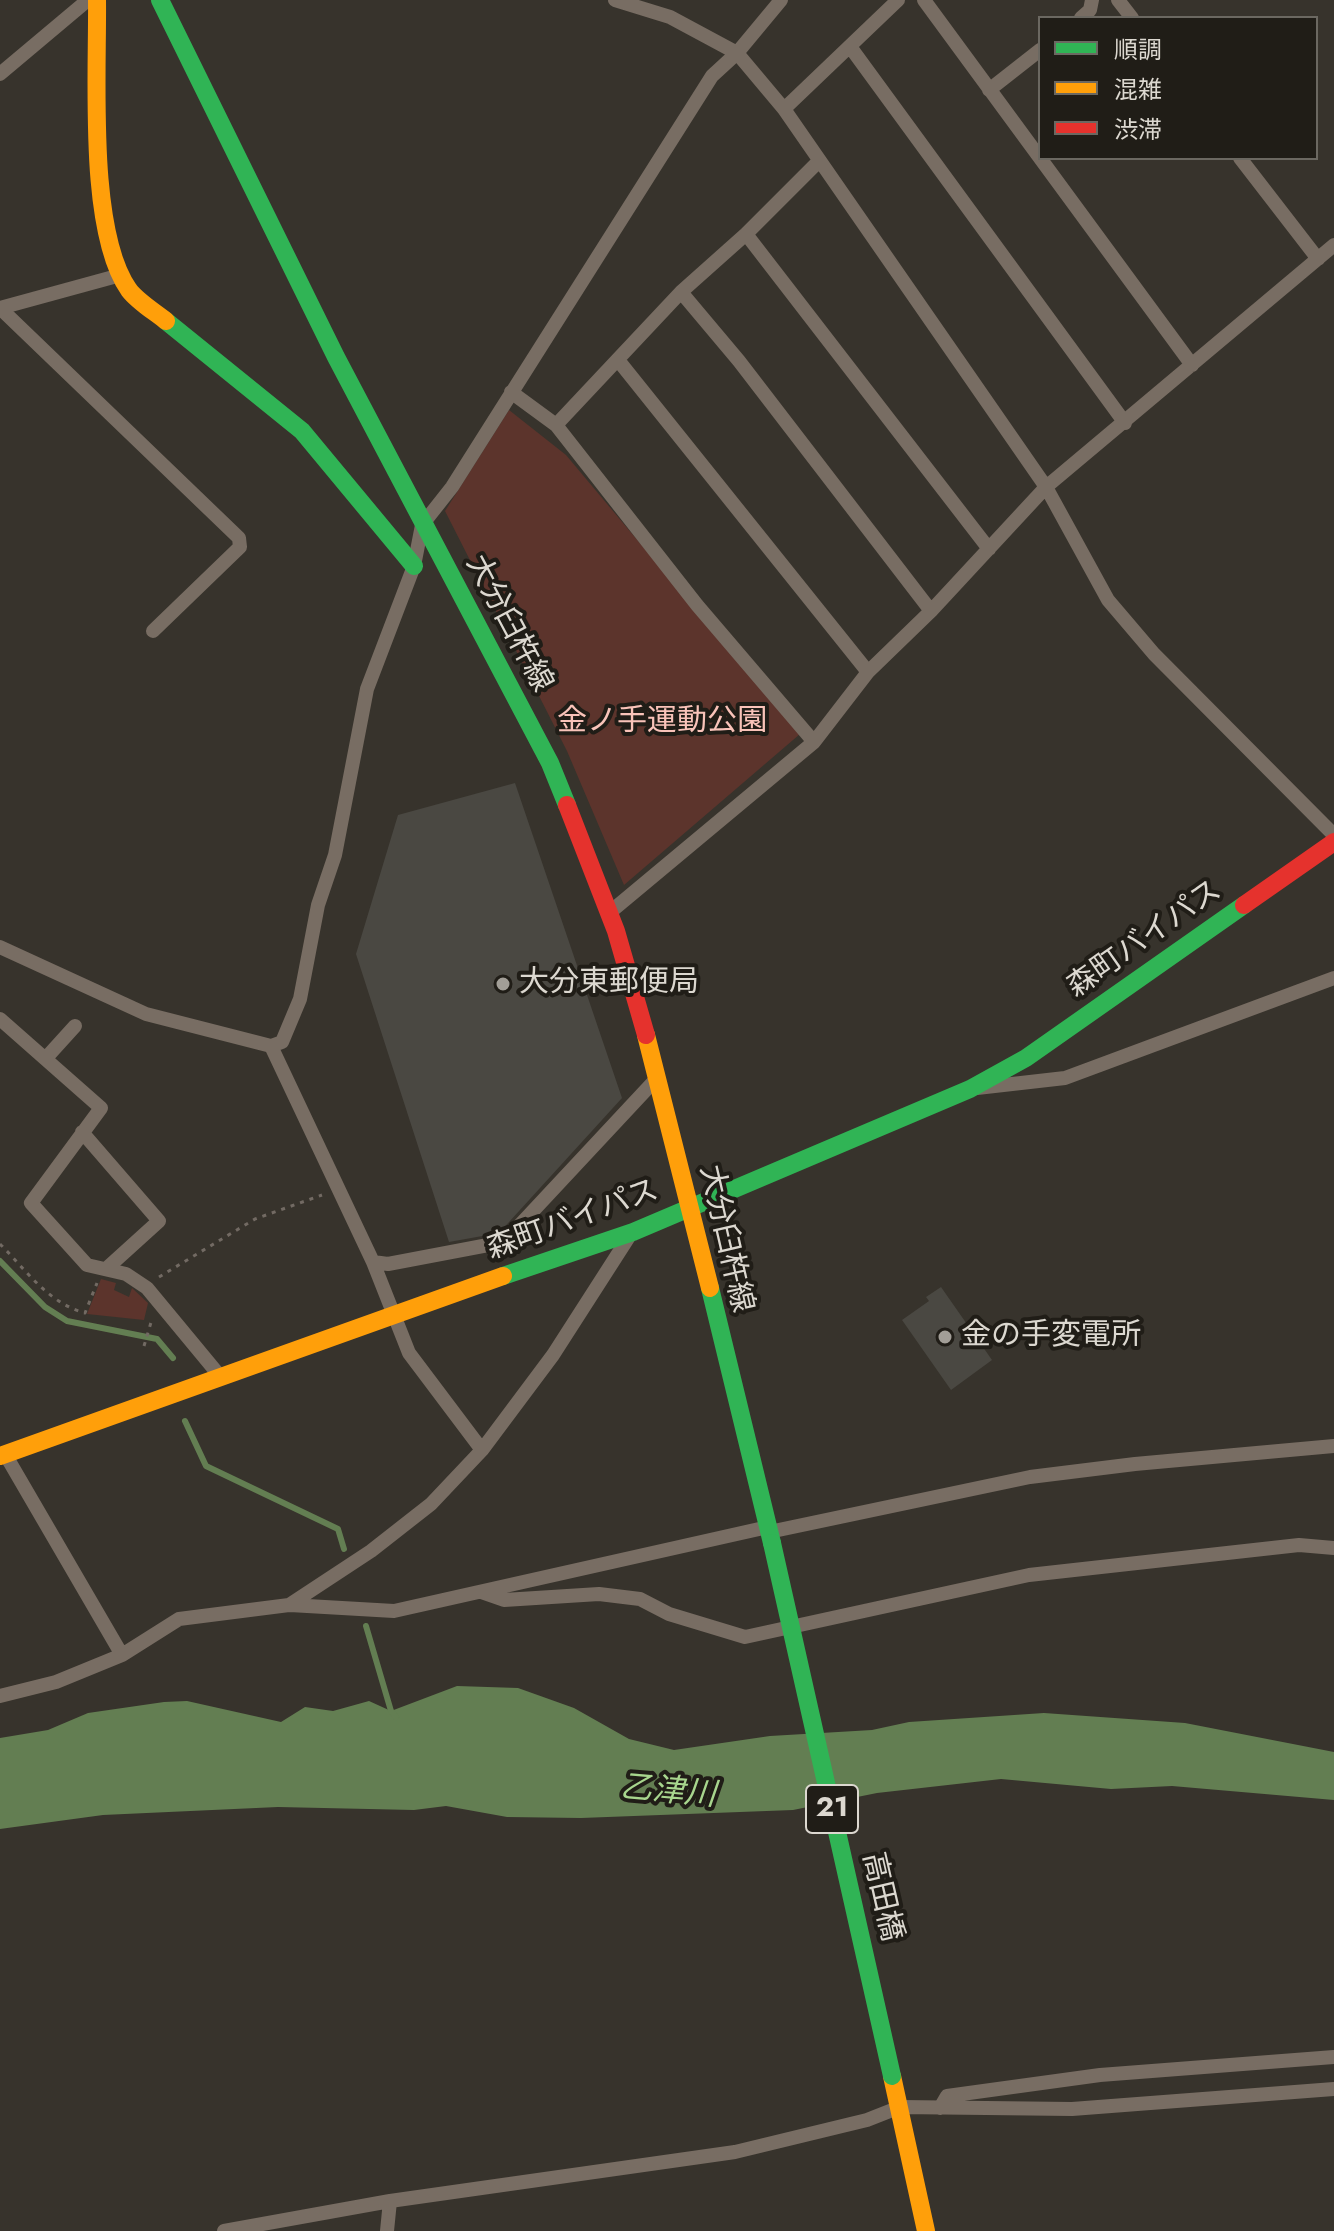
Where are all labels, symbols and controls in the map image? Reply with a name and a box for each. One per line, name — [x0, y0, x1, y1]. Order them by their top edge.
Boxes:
legend — [1038, 16, 1318, 160]
text: 順調 — [1114, 32, 1162, 67]
text: 混雑 — [1114, 72, 1162, 107]
text: 渋滞 — [1114, 112, 1162, 147]
street label: 大分臼杵線 — [457, 549, 559, 699]
park label: 金ノ手運動公園 — [557, 705, 767, 741]
street label: 森町バイパス — [1061, 874, 1229, 1006]
place label: 大分東郵便局 — [519, 966, 699, 1002]
marker: 大分東郵便局 — [494, 975, 512, 993]
street label: 大分臼杵線 — [691, 1162, 759, 1316]
street label: 森町バイパス — [482, 1173, 664, 1269]
place label: 金の手変電所 — [961, 1319, 1141, 1355]
marker: 金の手変電所 — [936, 1328, 954, 1346]
water label: 乙津川 — [619, 1770, 717, 1816]
road number: 21 — [806, 1785, 858, 1833]
street label: 高田橋 — [853, 1849, 909, 1945]

